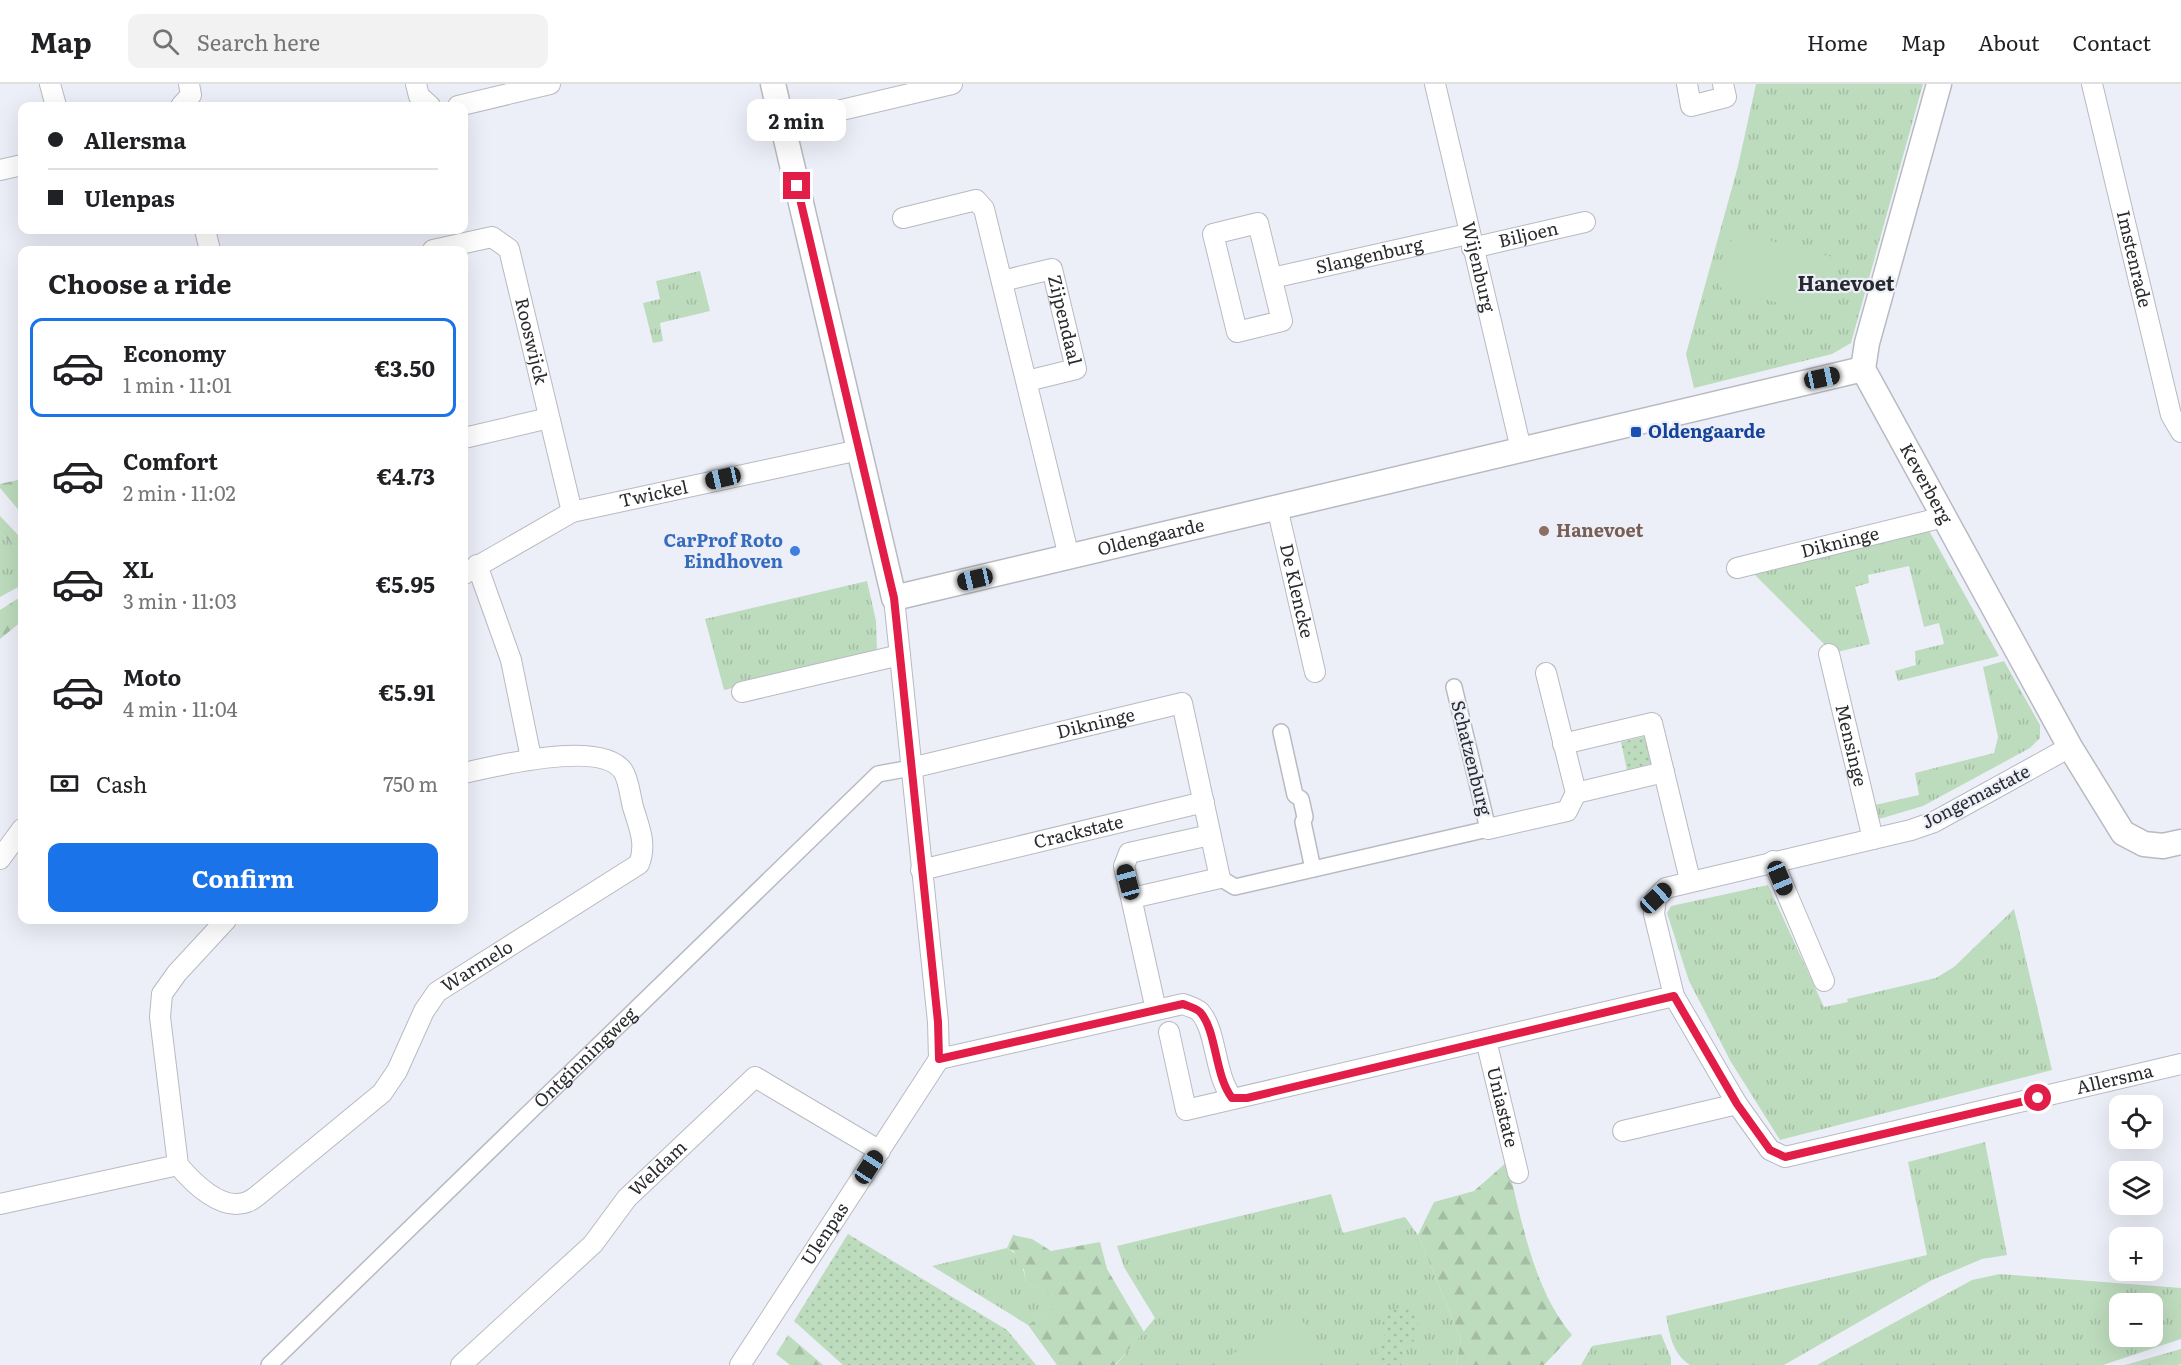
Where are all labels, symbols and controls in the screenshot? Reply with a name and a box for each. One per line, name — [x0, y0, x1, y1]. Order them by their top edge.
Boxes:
search box — [128, 14, 548, 68]
text: Map — [30, 20, 92, 62]
icon: search — [149, 25, 182, 58]
text: Search here — [197, 25, 320, 58]
text: Home — [1807, 26, 1868, 57]
text: Map — [1901, 26, 1945, 57]
text: About — [1978, 26, 2040, 57]
text: Contact — [2073, 26, 2151, 57]
callout: 2 min — [748, 99, 846, 141]
text: 2 min — [769, 105, 824, 135]
text: Allersma — [84, 123, 186, 156]
route end — [783, 172, 810, 199]
text: Ulenpas — [84, 181, 175, 214]
street label: Imstenrade — [2111, 207, 2160, 310]
street label: Biljoen — [1496, 214, 1561, 253]
street label: Wijenburg — [1456, 219, 1504, 316]
street label: Slangenburg — [1313, 229, 1426, 280]
text: Choose a ride — [48, 262, 231, 302]
district label: Hanevoet — [1797, 267, 1895, 297]
street label: Zijpendaal — [1042, 272, 1090, 368]
street label: Rooswijck — [509, 295, 556, 388]
text: Economy — [123, 336, 226, 369]
icon: car — [51, 341, 105, 395]
text: €3.50 — [375, 351, 435, 384]
car — [1803, 365, 1841, 391]
text: 1 min · 11:01 — [123, 369, 232, 399]
place label: Oldengaarde — [1648, 417, 1765, 444]
marker: Oldengaarde — [1629, 425, 1643, 439]
street label: Keverberg — [1894, 438, 1961, 529]
text: Comfort — [123, 444, 218, 477]
icon: car — [51, 449, 105, 503]
text: €4.73 — [377, 459, 435, 492]
car — [703, 465, 743, 491]
street label: Twickel — [616, 472, 690, 513]
text: 2 min · 11:02 — [123, 477, 236, 507]
street label: Oldengaarde — [1094, 510, 1207, 561]
place label: Hanevoet — [1556, 516, 1644, 543]
street label: Dikninge — [1798, 519, 1881, 564]
marker: Hanevoet — [1537, 524, 1551, 538]
place label: CarProf Roto Eindhoven — [664, 526, 783, 574]
street label: De Klencke — [1274, 541, 1322, 640]
marker: CarProf Roto Eindhoven — [788, 544, 802, 558]
text: XL — [123, 552, 154, 585]
icon: car — [51, 557, 105, 611]
car — [955, 566, 995, 592]
text: €5.95 — [376, 567, 435, 600]
text: 3 min · 11:03 — [123, 585, 237, 615]
text: Moto — [123, 660, 181, 693]
icon: car — [51, 665, 105, 719]
text: €5.91 — [379, 675, 435, 708]
text: 4 min · 11:04 — [123, 693, 238, 723]
street label: Schatzenburg — [1445, 697, 1500, 819]
street label: Dikninge — [1054, 700, 1137, 745]
street label: Mensinge — [1829, 701, 1875, 789]
street label: Jongemastate — [1917, 757, 2034, 835]
icon: cash — [48, 767, 81, 800]
text: Cash — [96, 767, 147, 800]
text: 750 m — [383, 768, 438, 798]
street label: Crackstate — [1031, 807, 1126, 854]
button: Confirm — [48, 843, 438, 912]
car — [1765, 858, 1795, 898]
car — [1115, 862, 1141, 902]
car — [1637, 879, 1675, 917]
street label: Warmelo — [435, 932, 518, 998]
street label: Ontginningweg — [527, 1000, 643, 1113]
street label: Allersma — [2073, 1056, 2156, 1100]
street label: Uniastate — [1481, 1063, 1526, 1150]
route start — [2024, 1084, 2051, 1111]
map controls — [2109, 1095, 2163, 1347]
button: locate — [2109, 1095, 2163, 1149]
street label: Weldam — [622, 1133, 692, 1202]
car — [852, 1147, 886, 1187]
button: layers — [2109, 1161, 2163, 1215]
street label: Ulenpas — [793, 1197, 854, 1270]
button: + — [2109, 1227, 2163, 1281]
button: − — [2109, 1293, 2163, 1347]

